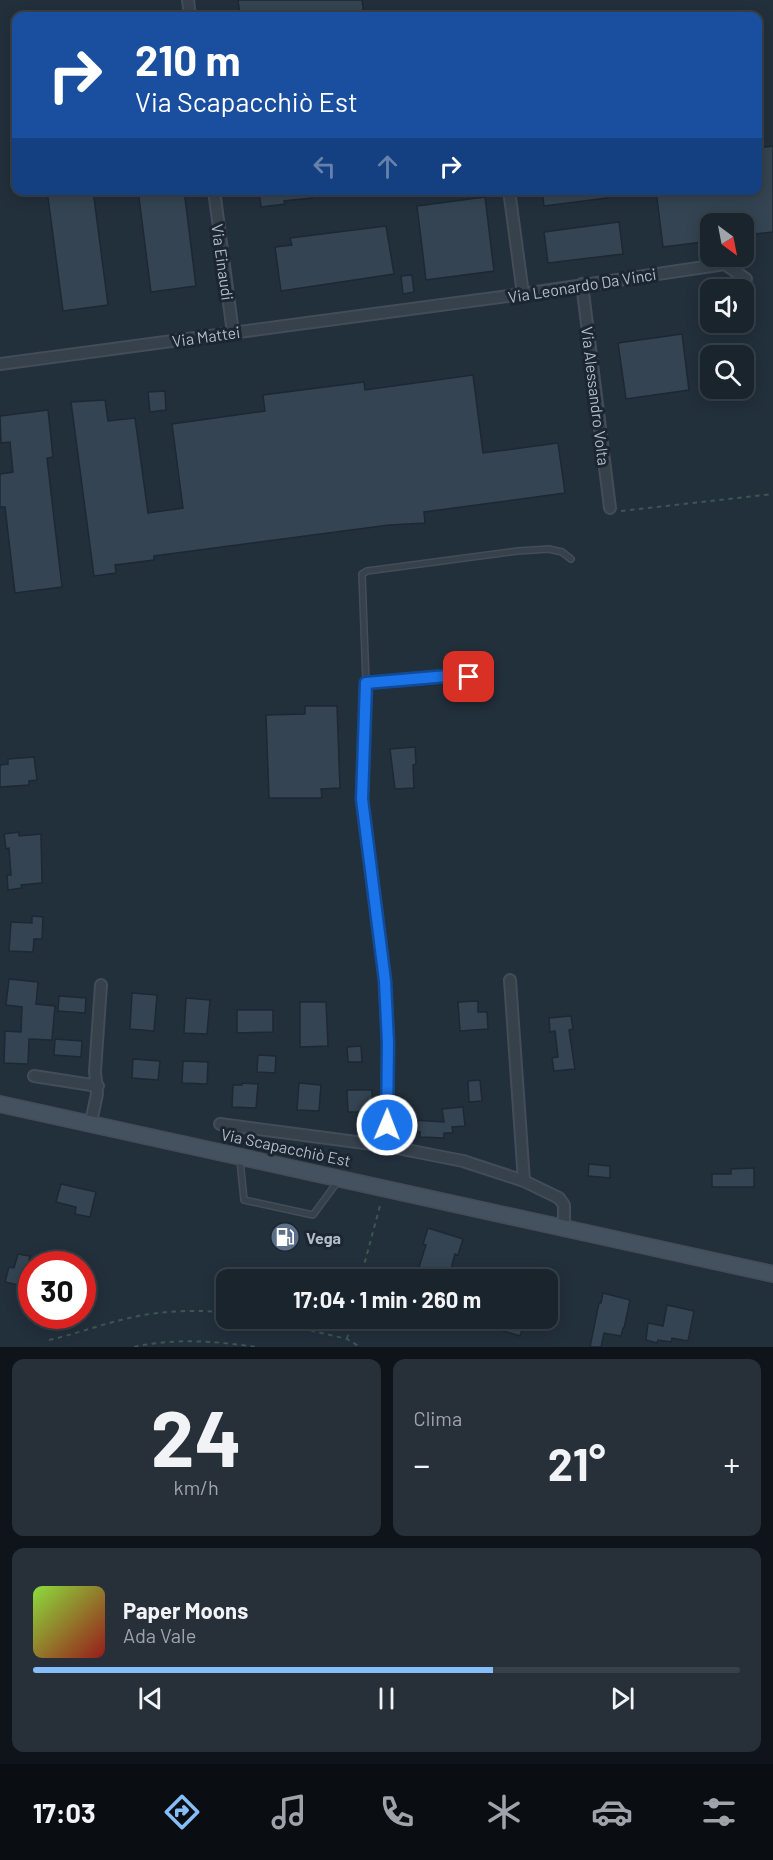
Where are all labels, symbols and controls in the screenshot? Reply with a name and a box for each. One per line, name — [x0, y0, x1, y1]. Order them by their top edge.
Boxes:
text: 210 m — [135, 34, 241, 84]
icon: right — [36, 36, 114, 114]
text: Via Scapacchiò Est — [135, 85, 358, 117]
icon: left — [308, 150, 341, 183]
icon: ahead — [371, 150, 404, 183]
icon: right — [434, 150, 467, 183]
north arrow — [700, 213, 754, 267]
map controls — [700, 213, 754, 399]
street label: Via Einaudi — [208, 223, 238, 301]
street label: Via Leonardo Da Vinci — [506, 264, 658, 306]
button: sound — [700, 279, 754, 333]
street label: Via Mattei — [171, 322, 241, 350]
street label: Via Alessandro Volta — [578, 325, 614, 467]
button: search — [700, 345, 754, 399]
pin — [443, 651, 494, 702]
icon: arrive — [452, 660, 485, 693]
position arrow — [355, 1093, 419, 1157]
street label: Via Scapacchiò Est — [219, 1124, 353, 1170]
fuel station icon: Vega — [269, 1221, 301, 1253]
place label: Vega — [306, 1228, 341, 1247]
speed limit sign: 30 — [18, 1251, 96, 1329]
text: 17:04 · 1 min · 260 m — [293, 1286, 481, 1312]
text: 24 — [151, 1389, 242, 1483]
text: Clima — [414, 1406, 462, 1430]
text: 21° — [548, 1436, 606, 1490]
text: − — [414, 1444, 430, 1484]
text: + — [724, 1444, 740, 1484]
text: km/h — [174, 1475, 219, 1499]
text: Paper Moons — [123, 1597, 248, 1623]
text: Ada Vale — [123, 1623, 196, 1647]
icon: previous — [134, 1682, 167, 1715]
icon: pause — [370, 1682, 403, 1715]
icon: next — [606, 1682, 639, 1715]
icon: directions — [161, 1791, 203, 1833]
icon: music — [268, 1791, 310, 1833]
icon: phone — [376, 1791, 418, 1833]
icon: climate — [483, 1791, 525, 1833]
icon: car — [591, 1791, 633, 1833]
icon: filters — [698, 1791, 740, 1833]
text: 17:03 — [33, 1796, 95, 1828]

